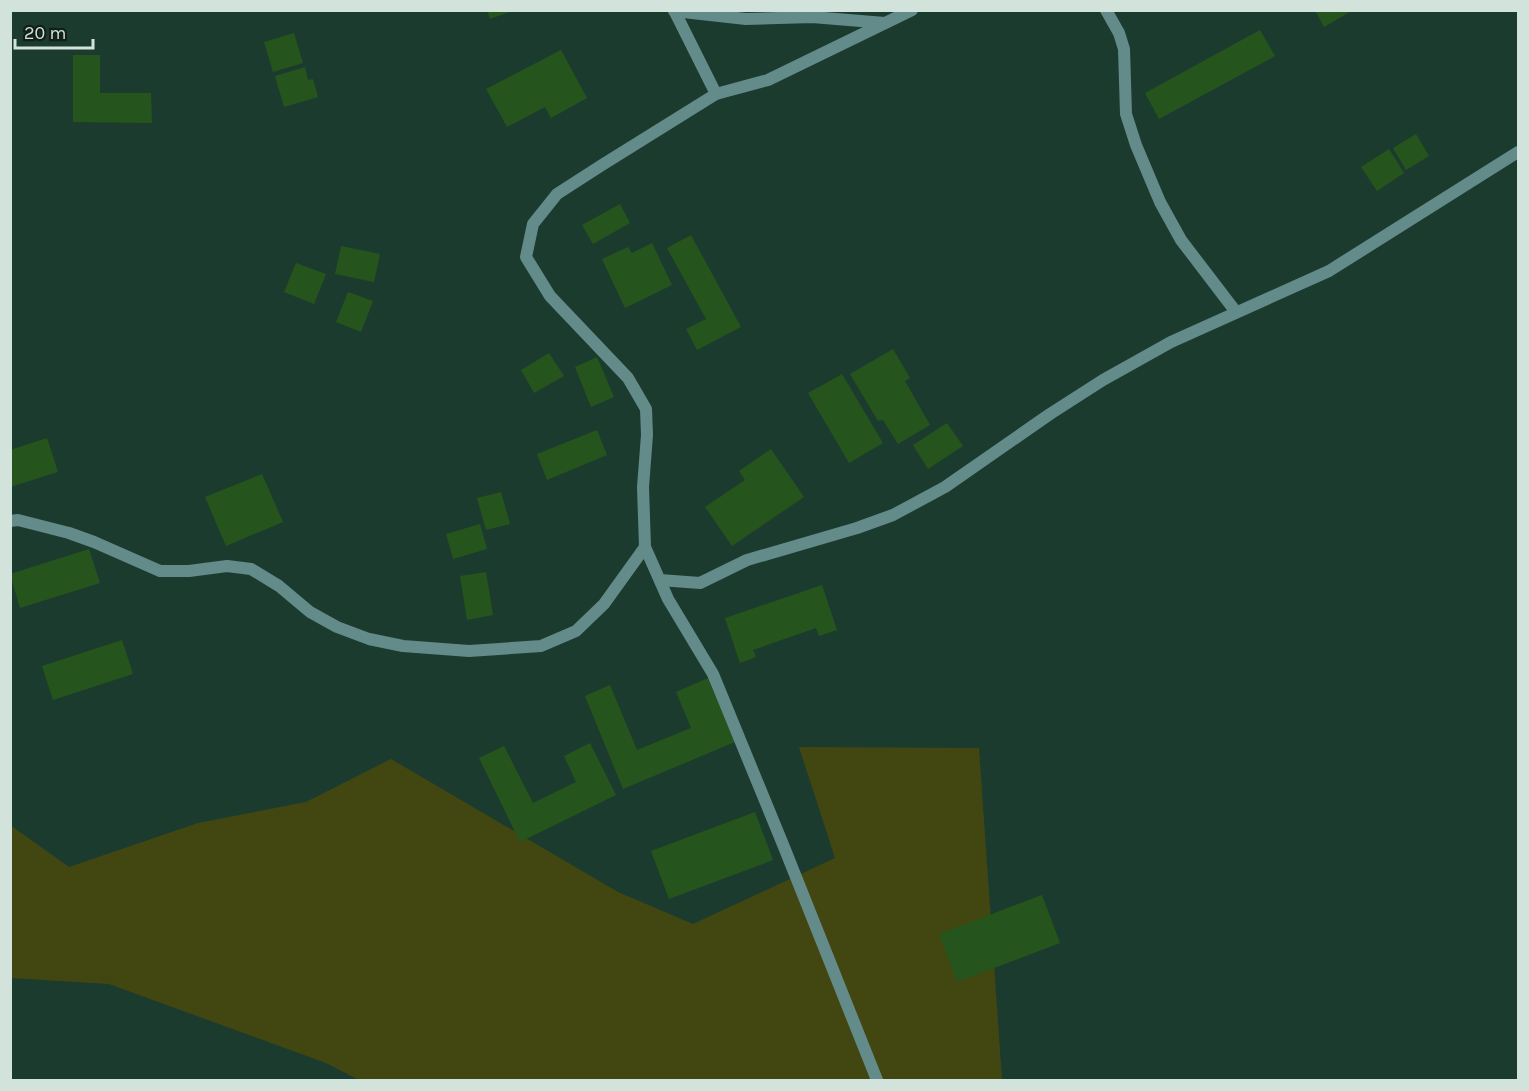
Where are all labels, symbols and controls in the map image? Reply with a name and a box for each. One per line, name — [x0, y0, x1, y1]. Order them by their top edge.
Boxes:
scale bar — [15, 12, 93, 50]
text: 20 m — [24, 22, 66, 44]

